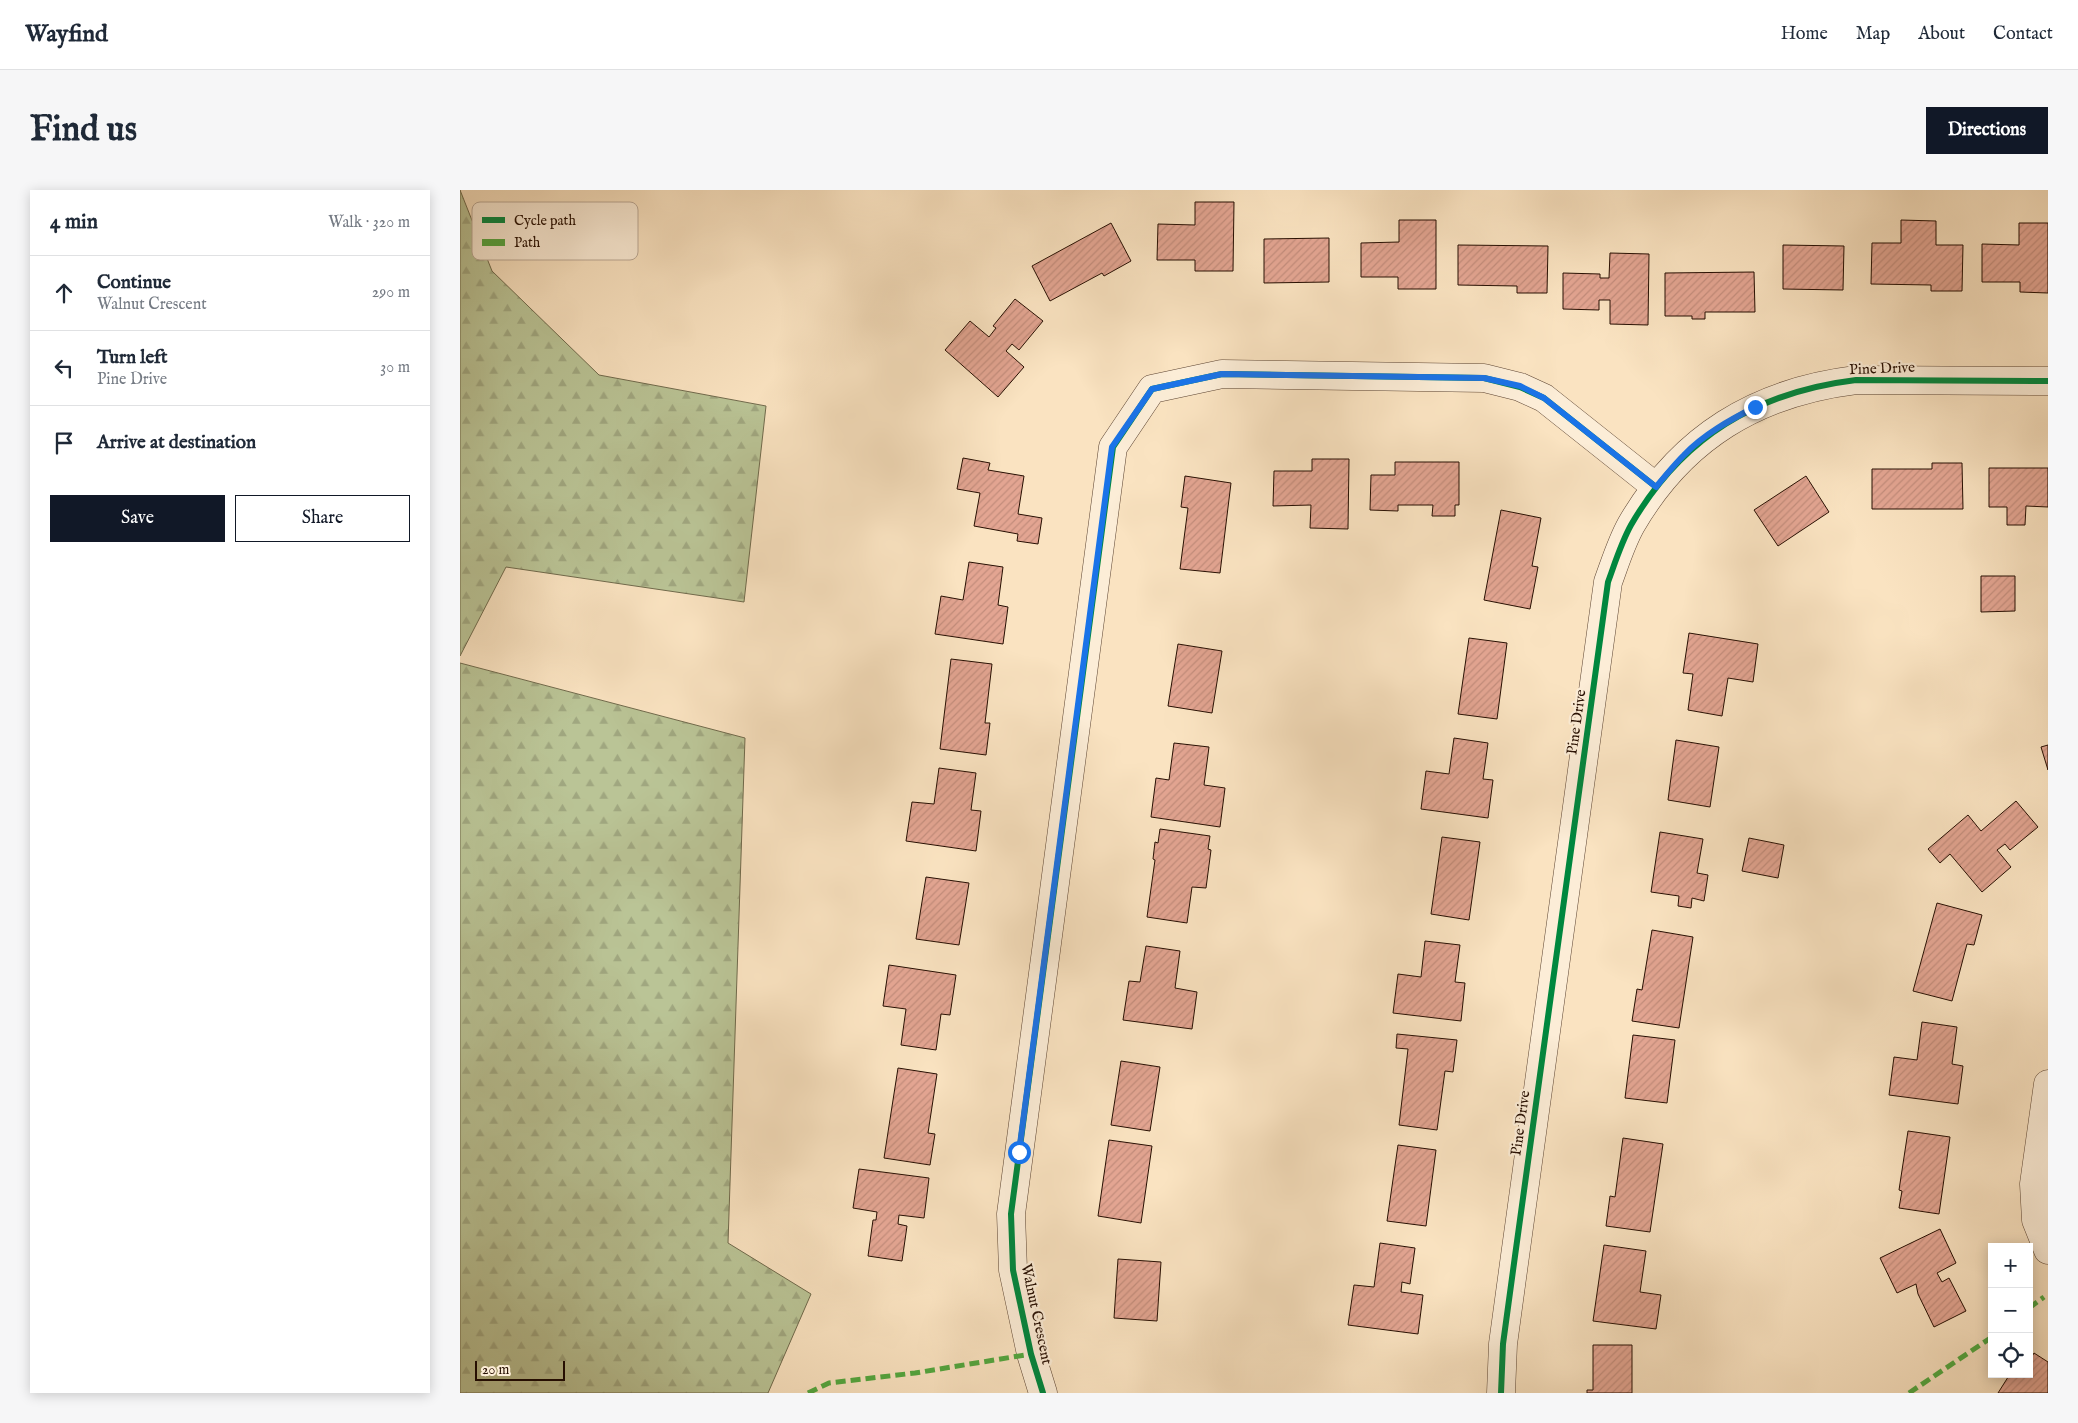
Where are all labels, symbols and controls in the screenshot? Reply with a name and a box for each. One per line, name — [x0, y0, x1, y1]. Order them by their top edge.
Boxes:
text: Wayfind — [25, 19, 108, 50]
text: Home — [1781, 23, 1828, 46]
text: Map — [1856, 23, 1890, 46]
text: About — [1918, 23, 1965, 46]
text: Contact — [1993, 23, 2053, 46]
button: Directions — [1926, 107, 2048, 154]
text: Find us — [30, 108, 137, 153]
legend — [472, 202, 638, 260]
text: 4 min — [50, 209, 98, 236]
text: Cycle path — [514, 212, 576, 230]
text: Walk · 320 m — [328, 213, 410, 233]
text: Path — [514, 234, 541, 252]
text: Continue — [97, 271, 171, 295]
icon: ahead — [50, 279, 78, 307]
text: 290 m — [372, 283, 410, 303]
text: Walnut Crescent — [97, 295, 207, 315]
text: Turn left — [97, 346, 168, 370]
icon: left — [50, 354, 78, 382]
text: 30 m — [380, 358, 410, 378]
street label: Pine Drive — [1849, 358, 1915, 379]
text: Pine Drive — [97, 370, 167, 390]
route end — [1744, 396, 1767, 419]
icon: arrive — [50, 429, 78, 457]
text: Arrive at destination — [97, 431, 256, 455]
button: Save — [50, 495, 225, 542]
button: Share — [235, 495, 410, 542]
street label: Pine Drive — [1563, 688, 1590, 756]
street label: Pine Drive — [1507, 1089, 1534, 1157]
route start — [1008, 1141, 1031, 1164]
map controls — [1988, 1243, 2033, 1378]
button: + — [1988, 1243, 2033, 1288]
street label: Walnut Crescent — [1017, 1262, 1056, 1366]
button: − — [1988, 1288, 2033, 1333]
button: locate — [1988, 1333, 2033, 1378]
scale bar — [475, 1358, 565, 1381]
text: 20 m — [482, 1361, 509, 1379]

